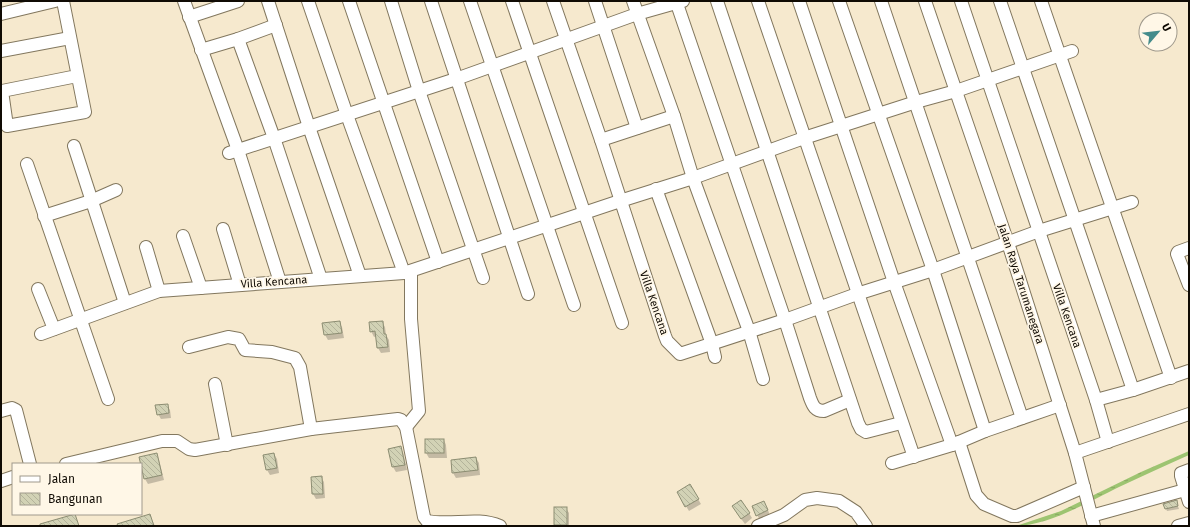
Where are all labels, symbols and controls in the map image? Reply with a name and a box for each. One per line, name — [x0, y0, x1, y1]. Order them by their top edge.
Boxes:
north arrow — [1138, 12, 1178, 52]
text: U — [1159, 21, 1174, 34]
street label: Jalan Raya Tarumanegara — [995, 222, 1047, 346]
street label: Villa Kencana — [637, 269, 671, 337]
street label: Villa Kencana — [240, 273, 308, 291]
street label: Villa Kencana — [1050, 282, 1084, 350]
legend — [12, 463, 142, 515]
text: Jalan — [48, 472, 75, 486]
text: Bangunan — [48, 492, 103, 506]

